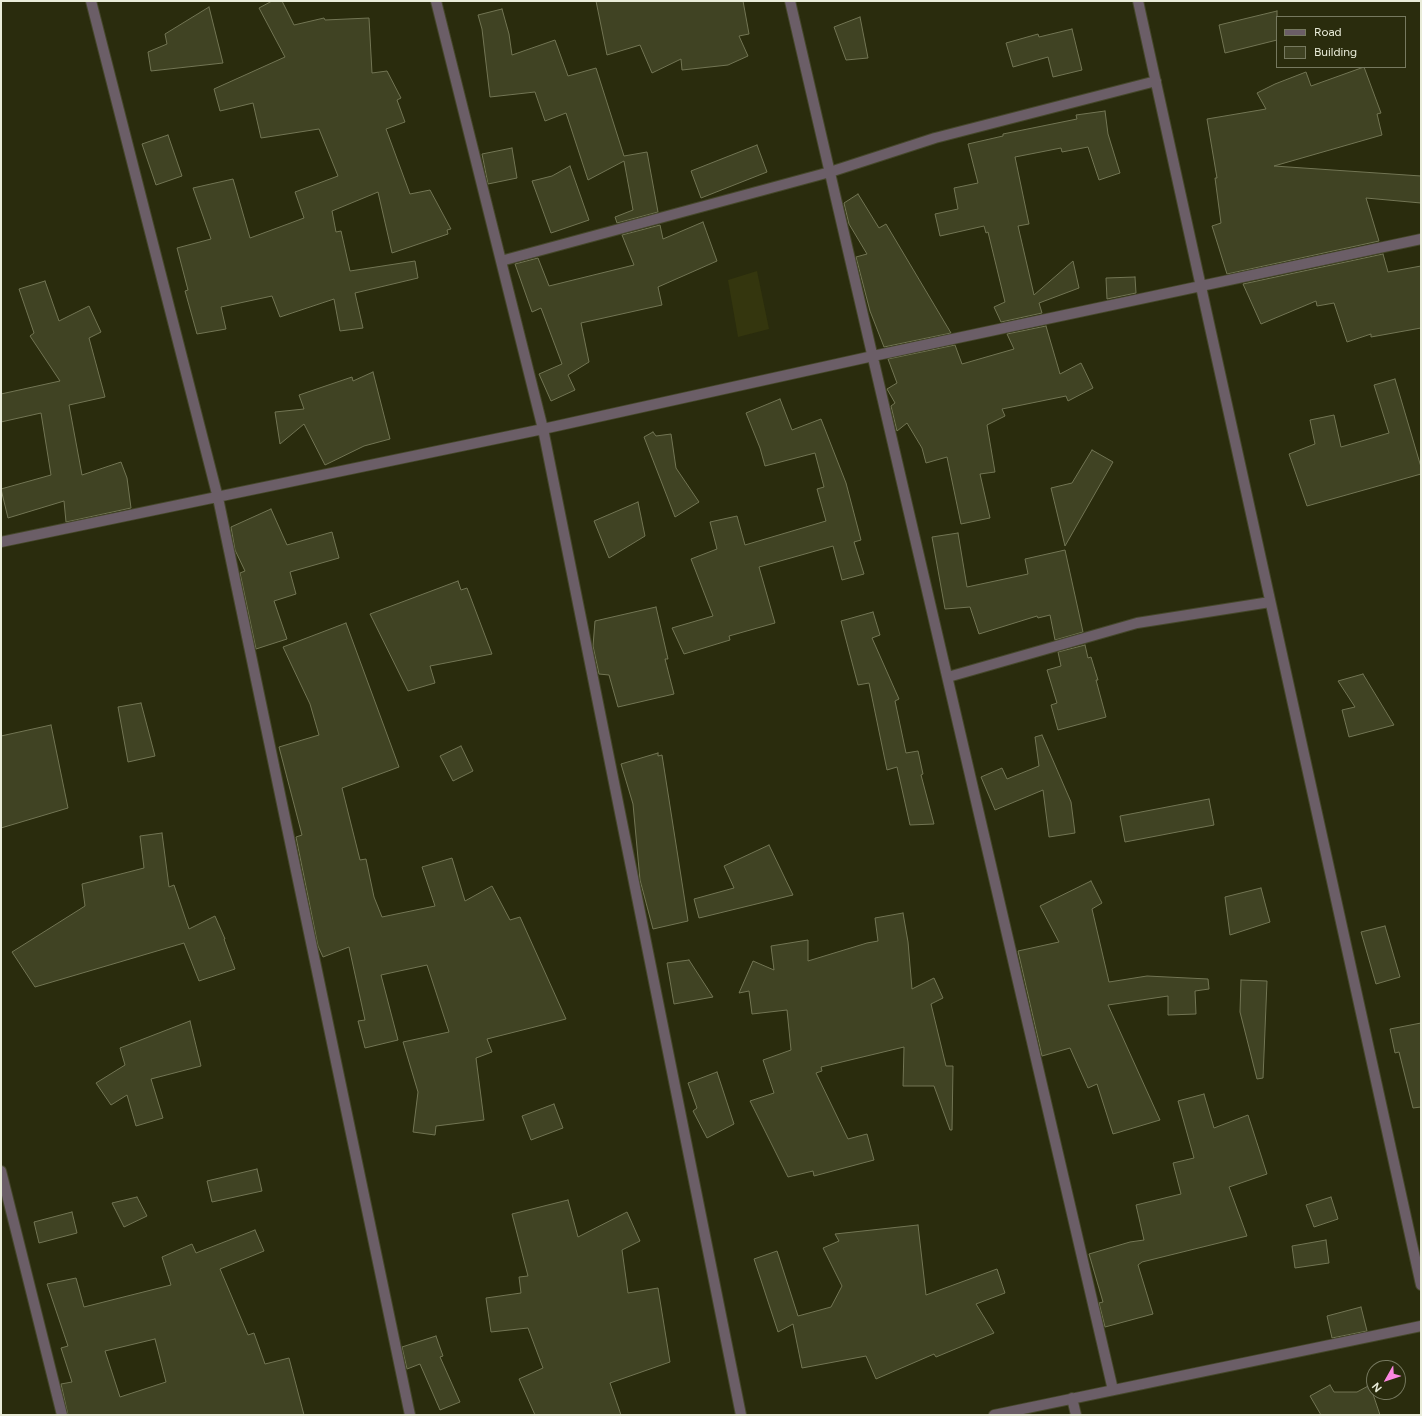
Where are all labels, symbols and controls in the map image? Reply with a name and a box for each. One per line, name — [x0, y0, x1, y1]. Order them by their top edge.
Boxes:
legend — [1276, 16, 1406, 68]
text: Road — [1314, 25, 1342, 39]
text: Building — [1314, 45, 1357, 59]
north arrow — [1366, 1360, 1406, 1400]
text: N — [1369, 1380, 1385, 1395]

